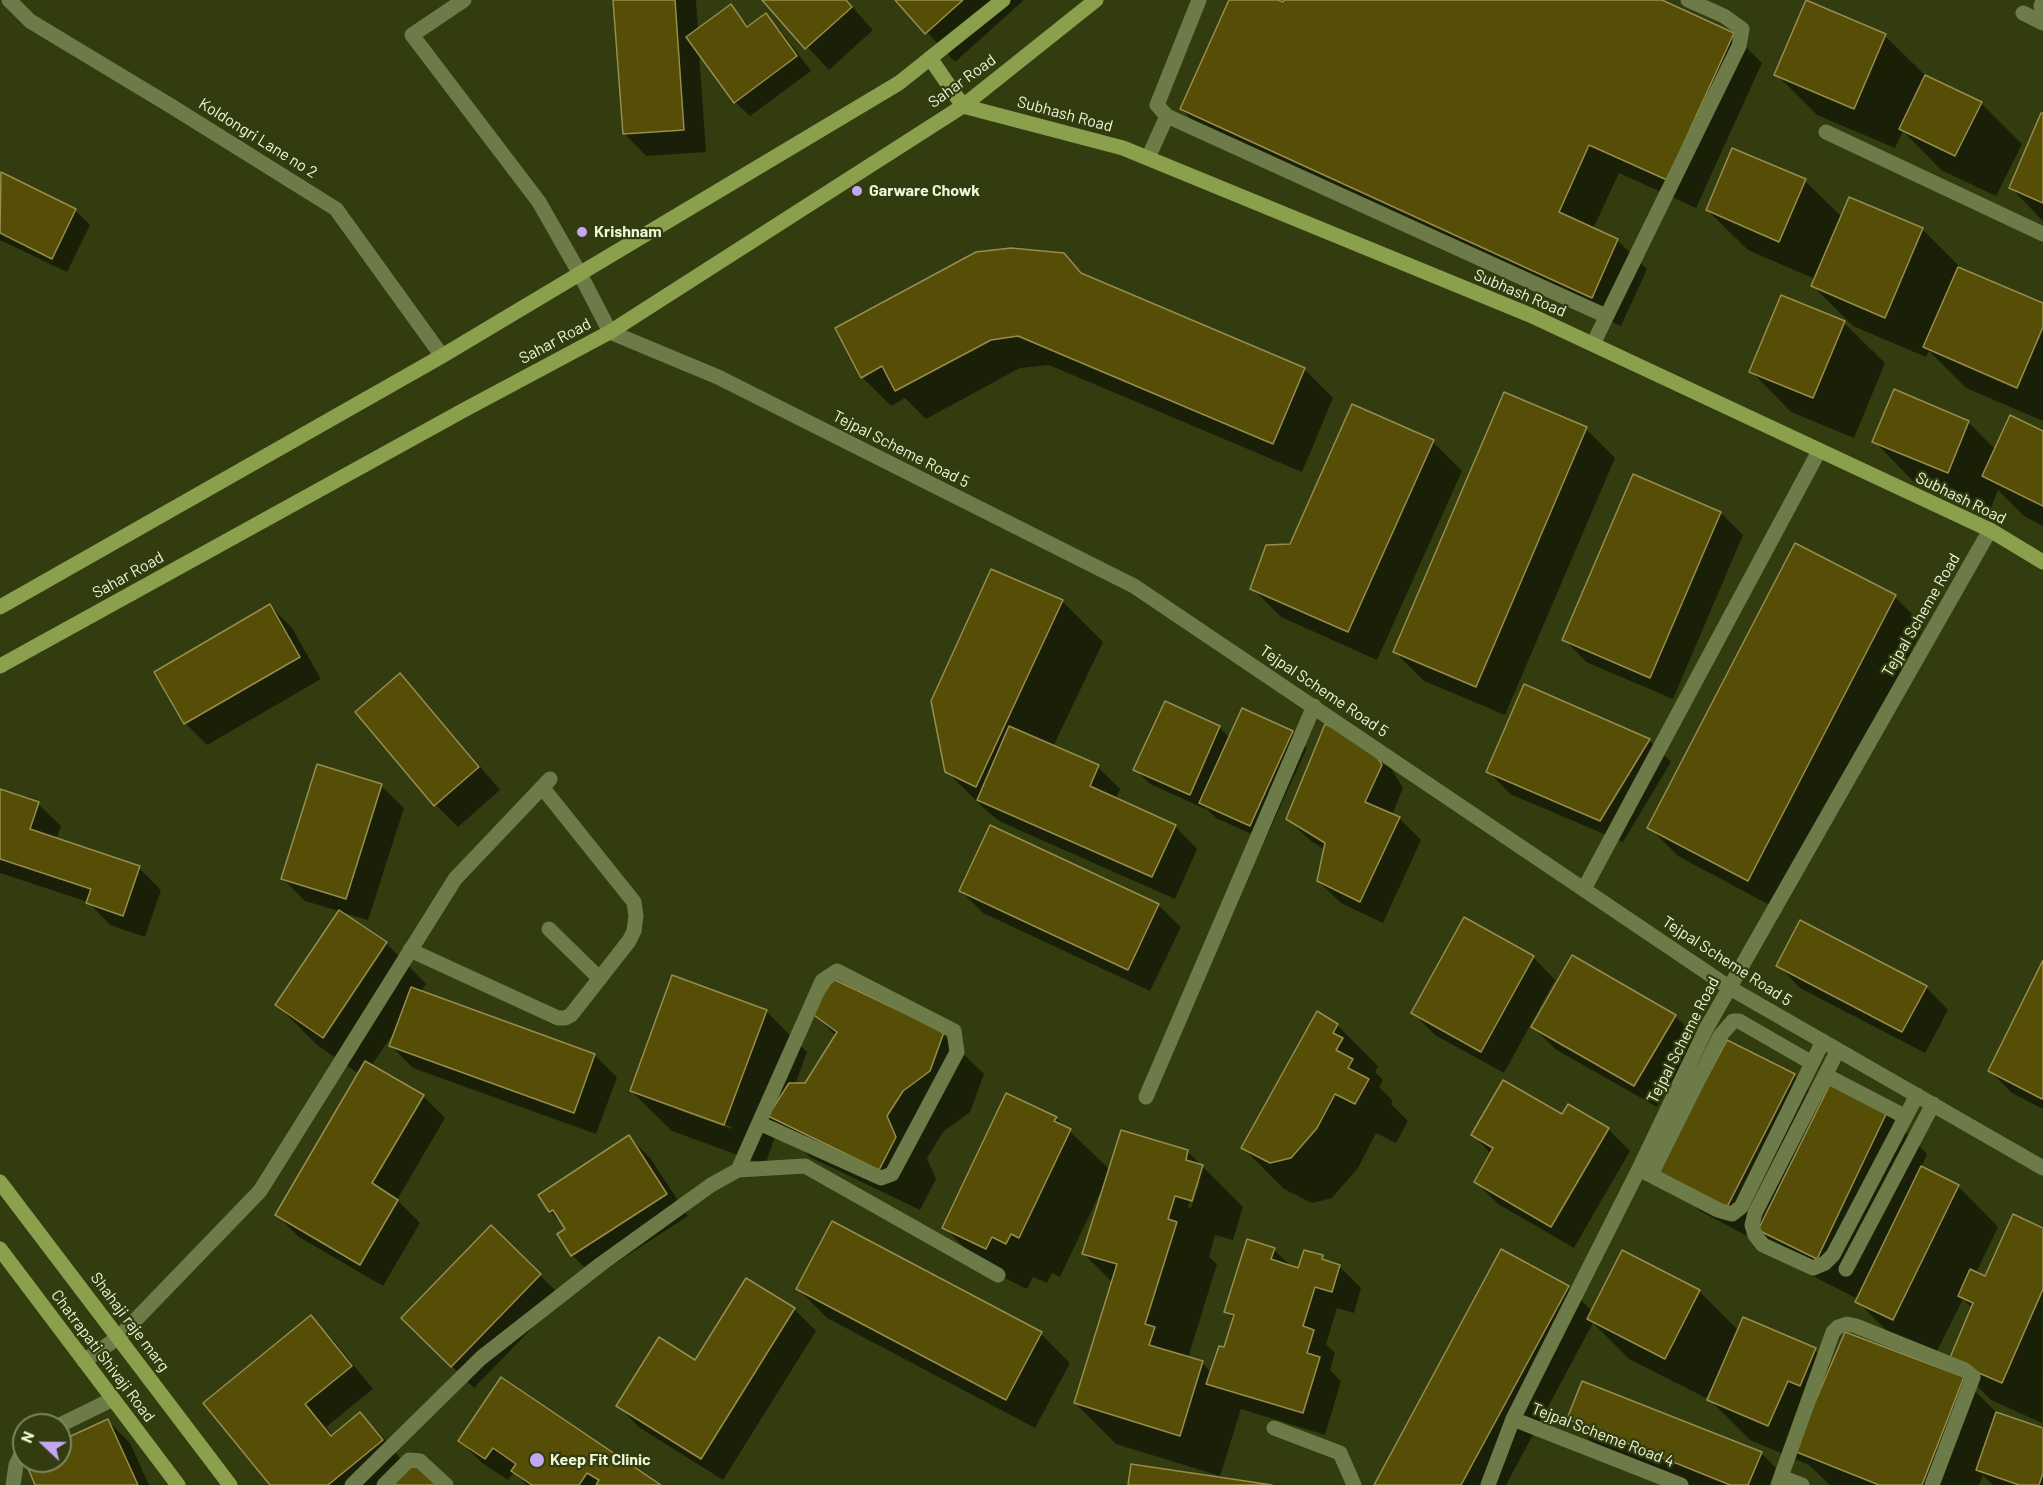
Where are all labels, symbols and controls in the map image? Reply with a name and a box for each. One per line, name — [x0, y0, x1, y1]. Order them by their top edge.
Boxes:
street label: Sahar Road — [925, 50, 999, 112]
street label: Subhash Road — [1015, 92, 1115, 136]
street label: Koldongri Lane no 2 — [195, 94, 321, 182]
place label: Garware Chowk — [869, 181, 980, 201]
marker: Garware Chowk — [850, 184, 864, 198]
place label: Krishnam — [594, 222, 662, 242]
marker: Krishnam — [575, 225, 589, 239]
street label: Subhash Road — [1471, 265, 1569, 321]
street label: Sahar Road — [516, 314, 594, 368]
street label: Tejpal Scheme Road 5 — [830, 406, 972, 492]
street label: Subhash Road — [1913, 468, 2009, 528]
street label: Sahar Road — [89, 548, 167, 602]
street label: Tejpal Scheme Road — [1878, 550, 1964, 680]
street label: Tejpal Scheme Road 5 — [1256, 641, 1392, 741]
street label: Tejpal Scheme Road 5 — [1659, 912, 1795, 1010]
street label: Tejpal Scheme Road — [1643, 974, 1723, 1106]
street label: Shahaji raje marg — [86, 1269, 174, 1375]
street label: Chatrapati Shivaji Road — [47, 1286, 159, 1426]
street label: Tejpal Scheme Road 4 — [1529, 1399, 1677, 1471]
north arrow — [12, 1413, 72, 1473]
text: N — [16, 1428, 37, 1445]
place label: Keep Fit Clinic — [550, 1450, 651, 1470]
marker: Keep Fit Clinic — [528, 1451, 546, 1469]

